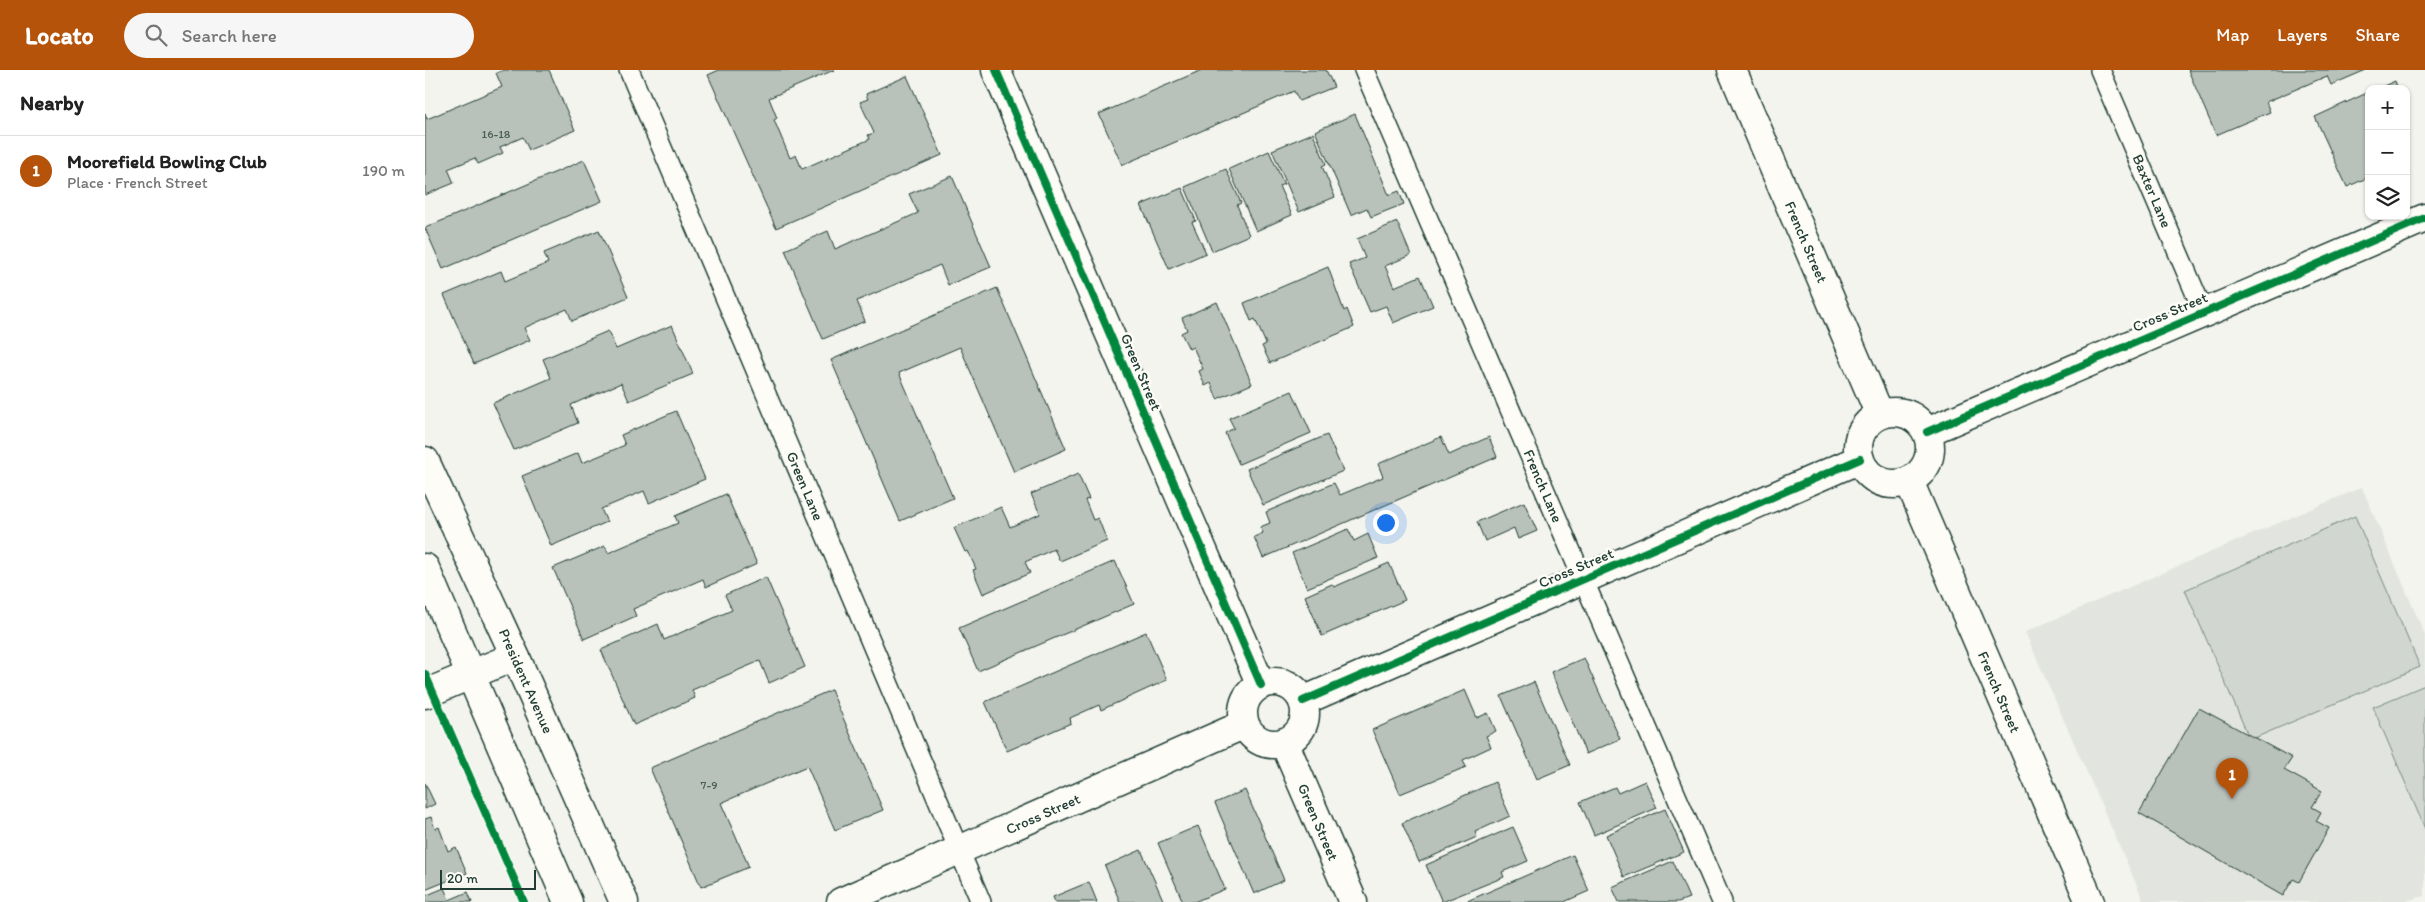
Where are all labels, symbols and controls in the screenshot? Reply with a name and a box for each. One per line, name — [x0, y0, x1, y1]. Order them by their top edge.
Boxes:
search box — [124, 13, 474, 58]
text: Locato — [25, 21, 94, 50]
icon: search — [142, 21, 170, 49]
text: Search here — [182, 24, 277, 47]
text: Map — [2216, 24, 2249, 46]
text: Layers — [2277, 24, 2327, 46]
text: Share — [2355, 24, 2400, 46]
map controls — [2365, 85, 2410, 220]
button: + — [2365, 85, 2410, 130]
text: Nearby — [20, 90, 84, 115]
house number: 16-18 — [482, 127, 511, 141]
button: − — [2365, 130, 2410, 175]
text: Moorefield Bowling Club — [67, 150, 267, 173]
street label: Baxter Lane — [2128, 152, 2176, 230]
text: 1 — [32, 161, 40, 180]
text: 190 m — [362, 161, 405, 180]
text: Place · French Street — [67, 173, 208, 192]
button: layers — [2365, 175, 2410, 220]
street label: French Street — [1781, 198, 1831, 286]
street label: Cross Street — [2130, 288, 2210, 336]
street label: Green Street — [1117, 331, 1165, 414]
street label: French Lane — [1520, 447, 1566, 525]
street label: Green Lane — [782, 449, 828, 523]
your location — [1373, 510, 1399, 536]
street label: Cross Street — [1536, 544, 1616, 592]
street label: President Avenue — [495, 626, 557, 736]
street label: French Street — [1974, 648, 2024, 736]
pin: 1 — [2216, 758, 2248, 799]
house number: 7-9 — [700, 778, 718, 792]
street label: Green Street — [1294, 781, 1342, 864]
street label: Cross Street — [1003, 789, 1083, 838]
scale bar — [440, 867, 536, 890]
text: 20 m — [447, 870, 478, 887]

